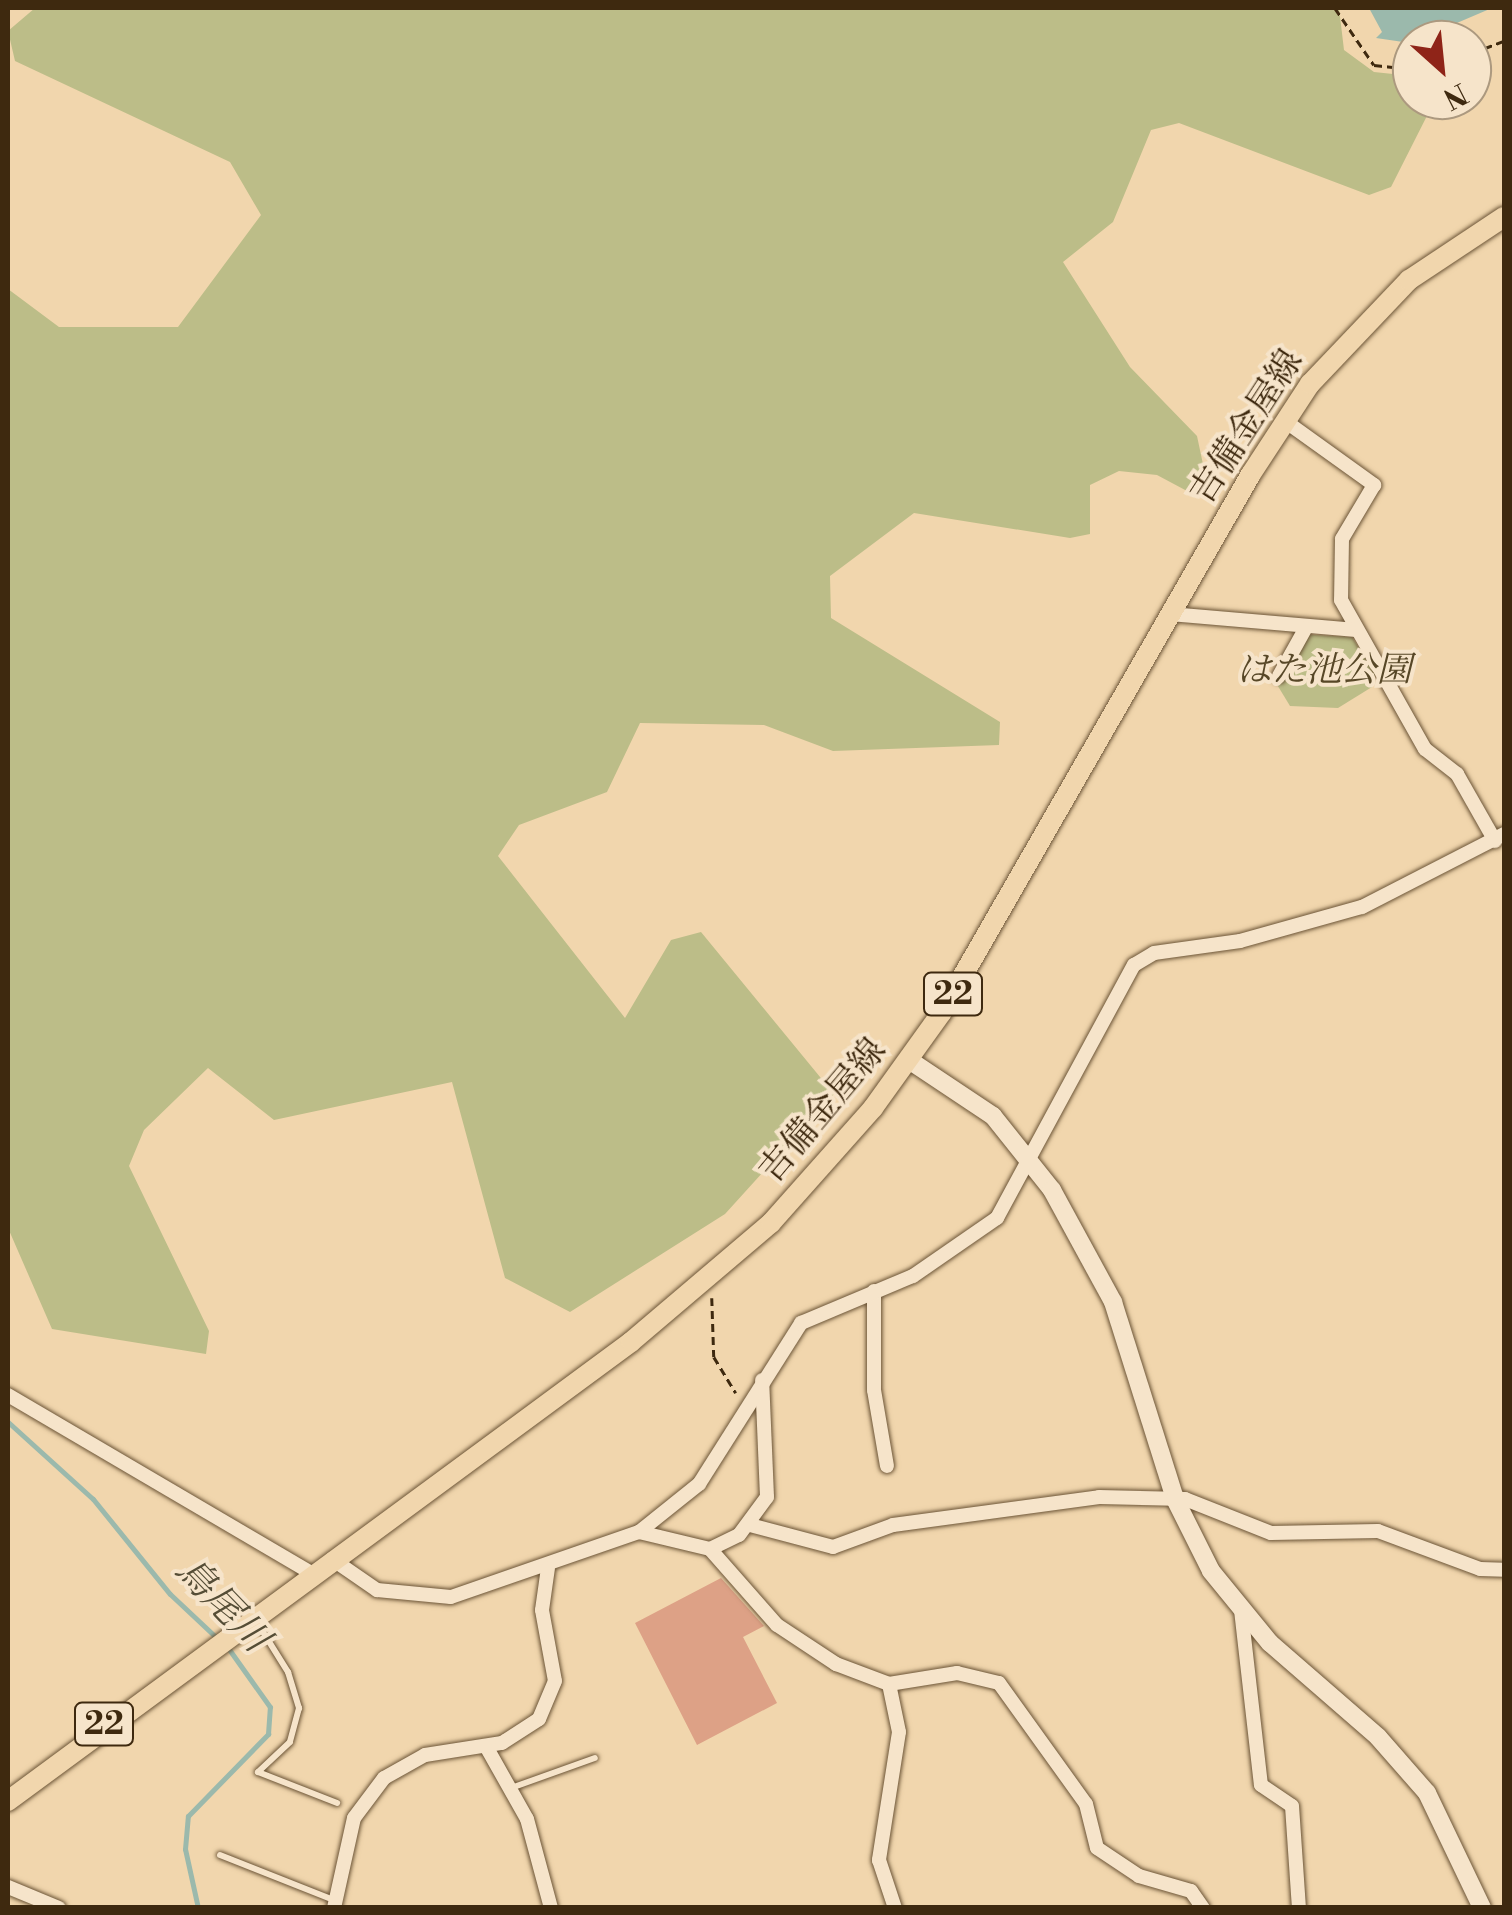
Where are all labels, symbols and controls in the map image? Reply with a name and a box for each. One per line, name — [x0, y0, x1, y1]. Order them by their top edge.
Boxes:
north arrow — [1392, 20, 1492, 120]
text: N — [1437, 75, 1473, 116]
street label: 吉備金屋線 — [1182, 342, 1312, 512]
park label: はた池公園 — [1237, 650, 1411, 692]
road number: 22 — [923, 967, 983, 1021]
street label: 吉備金屋線 — [751, 1030, 895, 1192]
water label: 鳥尾川 — [166, 1548, 278, 1662]
road number: 22 — [74, 1697, 134, 1751]

